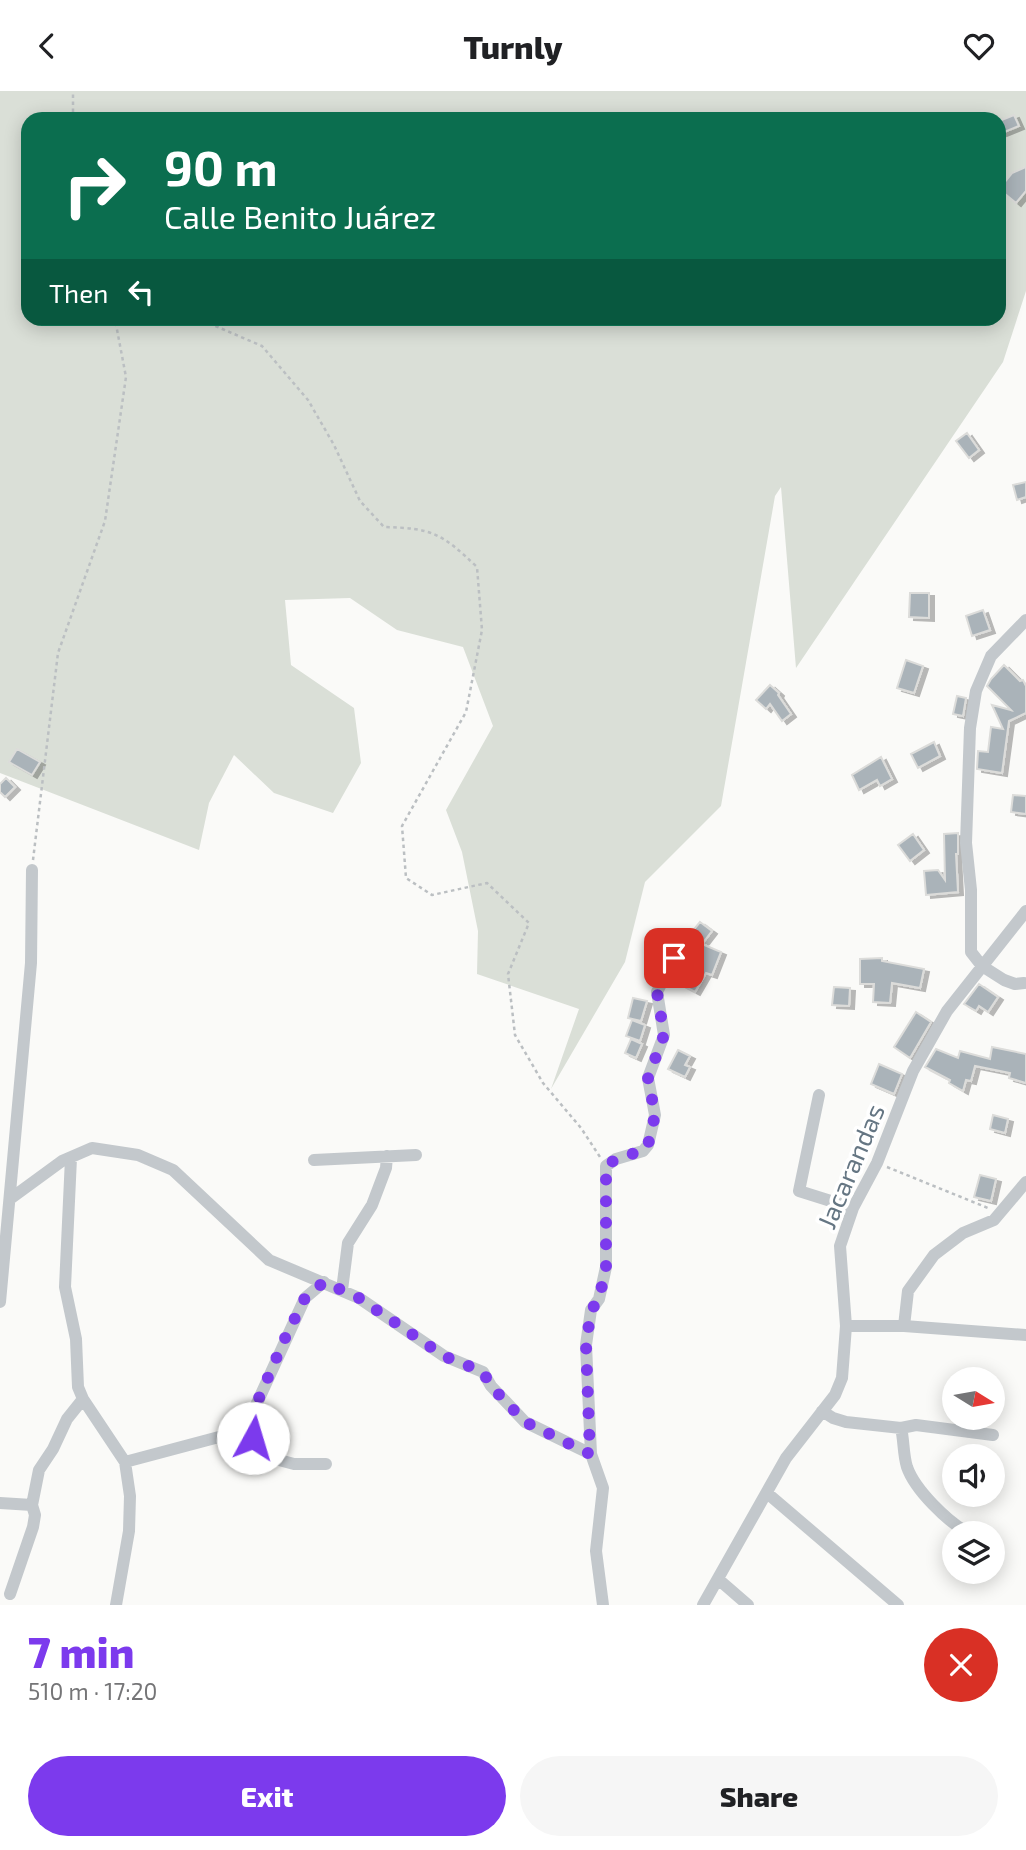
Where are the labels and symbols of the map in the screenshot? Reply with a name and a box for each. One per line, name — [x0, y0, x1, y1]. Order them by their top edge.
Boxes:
pin — [644, 928, 704, 988]
street label: Jacarandas — [810, 1099, 890, 1233]
north arrow — [942, 1367, 1004, 1430]
position arrow — [216, 1401, 290, 1475]

